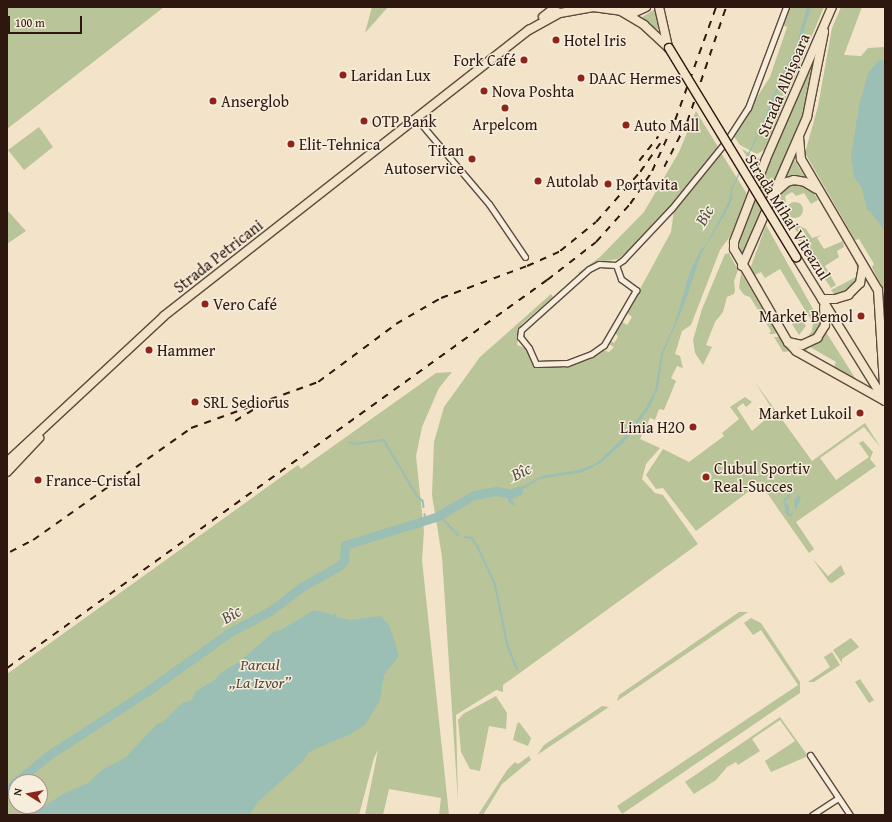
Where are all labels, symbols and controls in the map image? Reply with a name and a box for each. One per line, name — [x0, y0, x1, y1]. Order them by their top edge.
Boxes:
scale bar — [10, 8, 84, 34]
text: 100 m — [15, 14, 45, 31]
place label: Hotel Iris — [564, 30, 626, 50]
street label: Strada Albișoara — [753, 31, 813, 139]
marker: Hotel Iris — [551, 35, 561, 45]
place label: Fork Café — [454, 50, 516, 70]
marker: Fork Café — [519, 55, 529, 65]
place label: Laridan Lux — [351, 65, 431, 85]
place label: DAAC Hermes — [589, 68, 681, 88]
marker: Laridan Lux — [338, 70, 348, 80]
marker: DAAC Hermes — [576, 73, 586, 83]
place label: Nova Poshta — [492, 81, 574, 101]
marker: Nova Poshta — [479, 86, 489, 96]
place label: Anserglob — [221, 91, 289, 111]
marker: Anserglob — [208, 96, 218, 106]
marker: Arpelcom — [500, 103, 510, 113]
place label: OTP Bank — [372, 111, 437, 131]
place label: Arpelcom — [472, 114, 538, 134]
place label: Auto Mall — [634, 115, 699, 135]
marker: OTP Bank — [359, 116, 369, 126]
marker: Auto Mall — [621, 120, 631, 130]
place label: Elit-Tehnica — [299, 134, 380, 154]
marker: Elit-Tehnica — [286, 139, 296, 149]
place label: Titan Autoservice — [384, 140, 464, 178]
street label: Strada Mihai Viteazul — [741, 150, 835, 284]
marker: Titan Autoservice — [467, 154, 477, 164]
place label: Autolab — [546, 171, 599, 191]
place label: Portavita — [616, 174, 678, 194]
marker: Autolab — [533, 176, 543, 186]
marker: Portavita — [603, 179, 613, 189]
water label: Bîc — [690, 201, 718, 229]
street label: Strada Petricani — [170, 215, 266, 297]
place label: Vero Café — [213, 294, 277, 314]
marker: Vero Café — [200, 299, 210, 309]
place label: Market Bemol — [759, 306, 853, 326]
marker: Market Bemol — [856, 311, 866, 321]
place label: Hammer — [157, 340, 215, 360]
marker: Hammer — [144, 345, 154, 355]
place label: SRL Sediorus — [203, 392, 289, 412]
marker: SRL Sediorus — [190, 397, 200, 407]
place label: Market Lukoil — [759, 403, 852, 423]
marker: Market Lukoil — [855, 408, 865, 418]
place label: Linia H2O — [620, 417, 685, 437]
marker: Linia H2O — [688, 422, 698, 432]
water label: Bîc — [508, 457, 534, 485]
place label: Clubul Sportiv Real-Succes — [714, 458, 810, 496]
place label: France-Cristal — [46, 470, 141, 490]
marker: Clubul Sportiv Real-Succes — [701, 472, 711, 482]
marker: France-Cristal — [33, 475, 43, 485]
water label: Bîc — [217, 600, 245, 628]
park label: Parcul „La Izvor” — [229, 654, 291, 692]
north arrow — [8, 774, 48, 814]
text: N — [9, 787, 26, 797]

